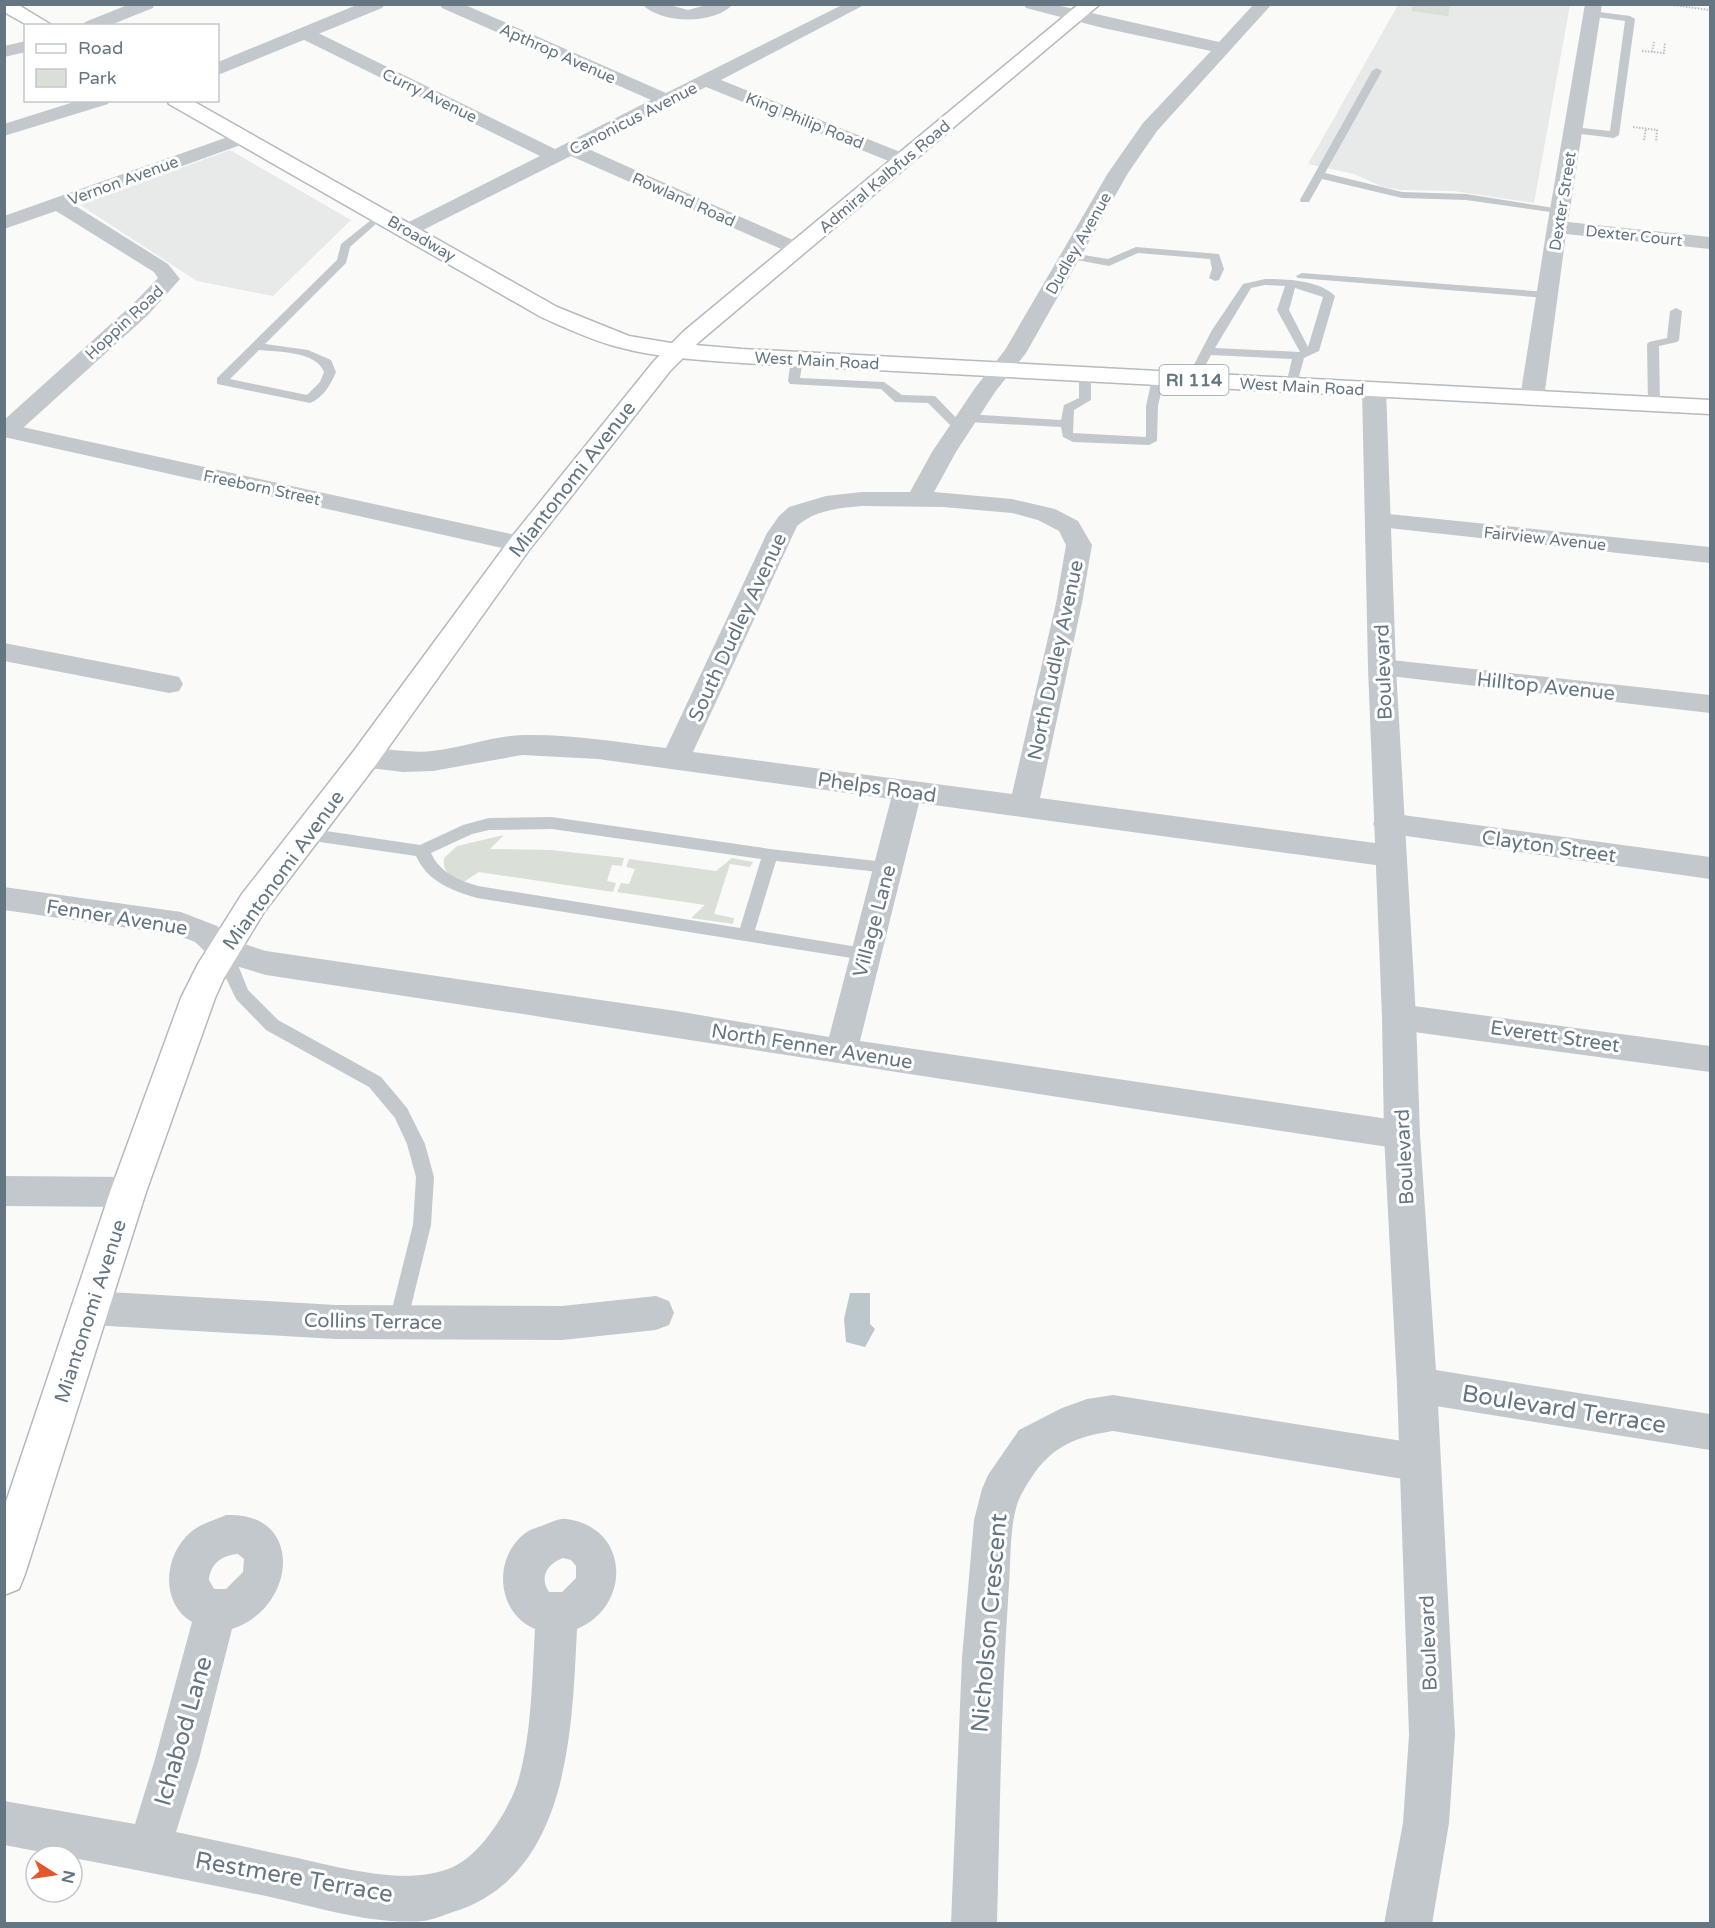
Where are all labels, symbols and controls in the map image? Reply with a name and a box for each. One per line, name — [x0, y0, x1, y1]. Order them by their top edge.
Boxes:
street label: Apthrop Avenue — [496, 19, 619, 88]
legend — [24, 24, 219, 102]
text: Road — [78, 37, 123, 59]
street label: Curry Avenue — [379, 64, 480, 127]
text: Park — [78, 67, 117, 89]
street label: Canonicus Avenue — [566, 78, 701, 160]
street label: King Philip Road — [743, 88, 867, 154]
street label: Admiral Kalbfus Road — [815, 116, 954, 238]
street label: Dexter Street — [1545, 150, 1581, 252]
street label: Vernon Avenue — [65, 152, 181, 210]
street label: Rowland Road — [629, 168, 738, 232]
street label: Dudley Avenue — [1042, 189, 1116, 298]
street label: Broadway — [384, 211, 460, 267]
street label: Dexter Court — [1584, 221, 1683, 251]
street label: Hoppin Road — [81, 281, 168, 364]
street label: West Main Road — [754, 348, 880, 374]
road number: RI 114 — [1160, 365, 1228, 395]
street label: West Main Road — [1239, 374, 1365, 400]
street label: Miantonomi Avenue — [504, 397, 641, 562]
street label: Freeborn Street — [202, 466, 322, 510]
street label: Fairview Avenue — [1483, 523, 1607, 555]
street label: South Dudley Avenue — [684, 529, 792, 725]
street label: North Dudley Avenue — [1023, 558, 1089, 762]
street label: Boulevard — [1370, 624, 1398, 720]
street label: Hilltop Avenue — [1476, 668, 1616, 706]
street label: Phelps Road — [816, 768, 938, 808]
street label: Miantonomi Avenue — [218, 786, 350, 955]
street label: Clayton Street — [1480, 826, 1618, 868]
street label: Village Lane — [848, 862, 901, 980]
street label: Fenner Avenue — [44, 895, 189, 941]
street label: Everett Street — [1489, 1016, 1622, 1058]
street label: North Fenner Avenue — [710, 1019, 914, 1075]
street label: Boulevard — [1391, 1108, 1419, 1206]
street label: Miantonomi Avenue — [50, 1217, 132, 1406]
street label: Collins Terrace — [304, 1309, 442, 1335]
street label: Boulevard Terrace — [1460, 1379, 1668, 1440]
street label: Nicholson Crescent — [965, 1512, 1014, 1734]
street label: Boulevard — [1415, 1595, 1443, 1691]
street label: Ichabod Lane — [148, 1653, 219, 1809]
north arrow — [24, 1844, 84, 1904]
street label: Restmere Terrace — [193, 1846, 395, 1909]
text: N — [57, 1869, 79, 1885]

